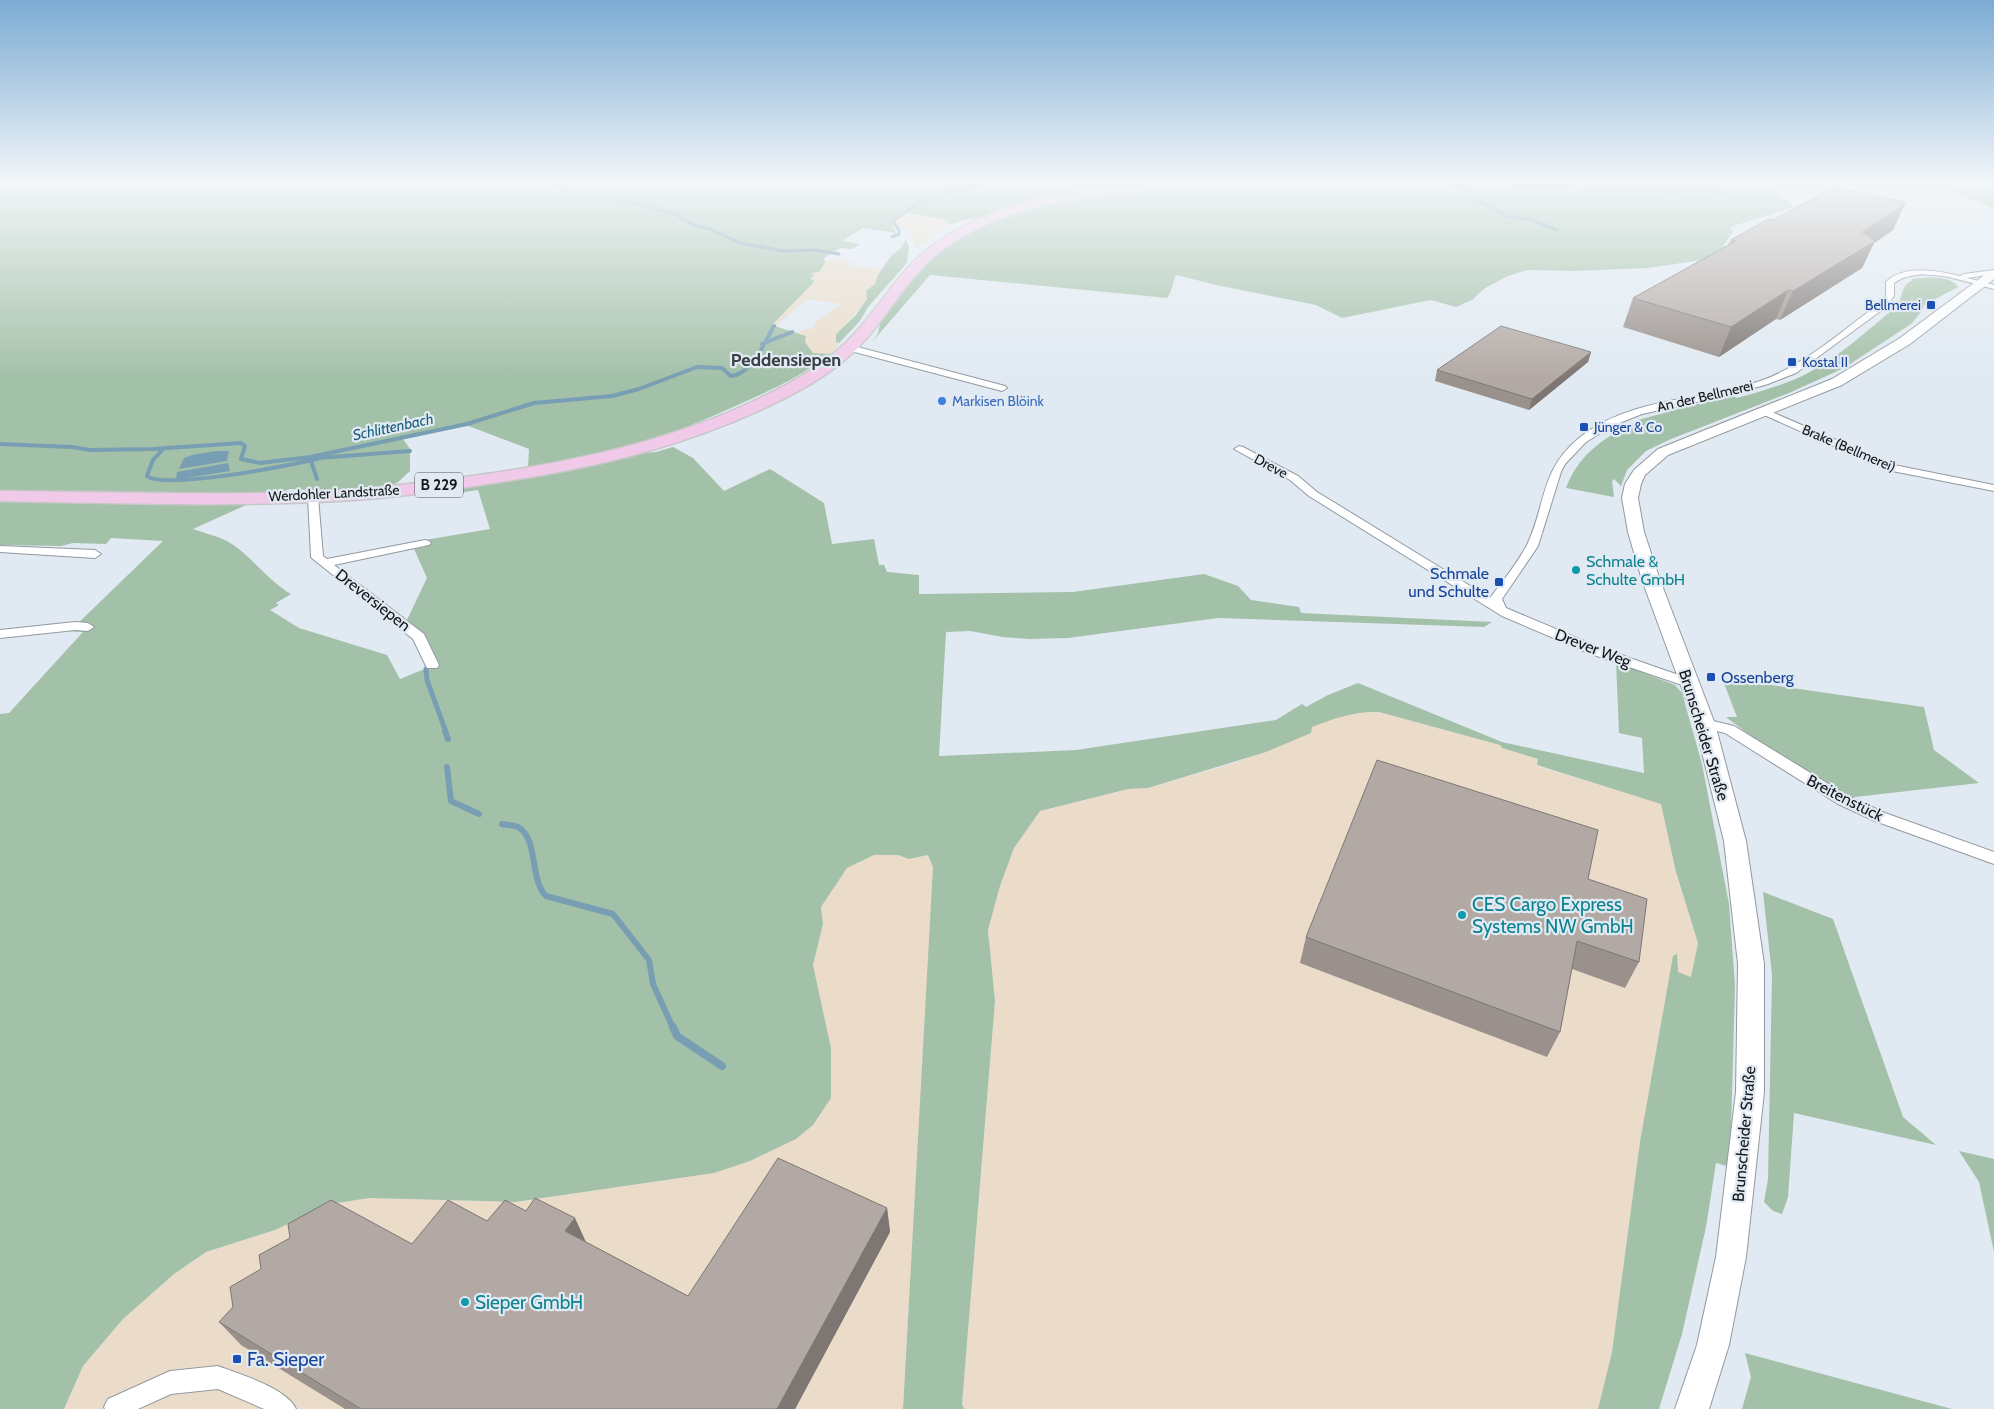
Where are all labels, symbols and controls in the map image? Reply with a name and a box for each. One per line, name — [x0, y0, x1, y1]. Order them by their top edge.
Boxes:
place label: Bellmerei — [1865, 296, 1921, 314]
marker: Bellmerei — [1925, 299, 1937, 311]
district label: Peddensiepen — [731, 349, 841, 371]
place label: Kostal II — [1802, 353, 1848, 371]
marker: Kostal II — [1786, 356, 1798, 368]
street label: An der Bellmerei — [1655, 376, 1755, 416]
place label: Markisen Blöink — [952, 392, 1045, 410]
marker: Markisen Blöink — [936, 395, 948, 407]
water label: Schlittenbach — [351, 410, 435, 444]
place label: Jünger & Co — [1593, 418, 1662, 436]
street label: Brake (Bellmerei) — [1799, 420, 1899, 476]
marker: Jünger & Co — [1578, 421, 1590, 433]
street label: Dreve — [1251, 450, 1291, 482]
road number: B 229 — [415, 472, 463, 498]
street label: Werdohler Landstraße — [268, 481, 400, 505]
place label: Schmale & Schulte GmbH — [1586, 552, 1685, 589]
place label: Schmale und Schulte — [1408, 564, 1489, 601]
marker: Schmale & Schulte GmbH — [1570, 564, 1582, 576]
street label: Dreversiepen — [332, 565, 414, 635]
marker: Schmale und Schulte — [1493, 576, 1505, 588]
street label: Drever Weg — [1552, 625, 1635, 672]
street label: Brunscheider Straße — [1675, 667, 1733, 803]
place label: Ossenberg — [1721, 668, 1795, 687]
marker: Ossenberg — [1705, 671, 1717, 683]
street label: Breitenstück — [1804, 771, 1887, 826]
place label: CES Cargo Express Systems NW GmbH — [1472, 893, 1634, 938]
marker: CES Cargo Express Systems NW GmbH — [1456, 909, 1468, 921]
street label: Brunscheider Straße — [1729, 1065, 1759, 1203]
place label: Sieper GmbH — [475, 1291, 583, 1314]
marker: Sieper GmbH — [459, 1296, 471, 1308]
place label: Fa. Sieper — [247, 1348, 324, 1371]
marker: Fa. Sieper — [231, 1353, 243, 1365]

